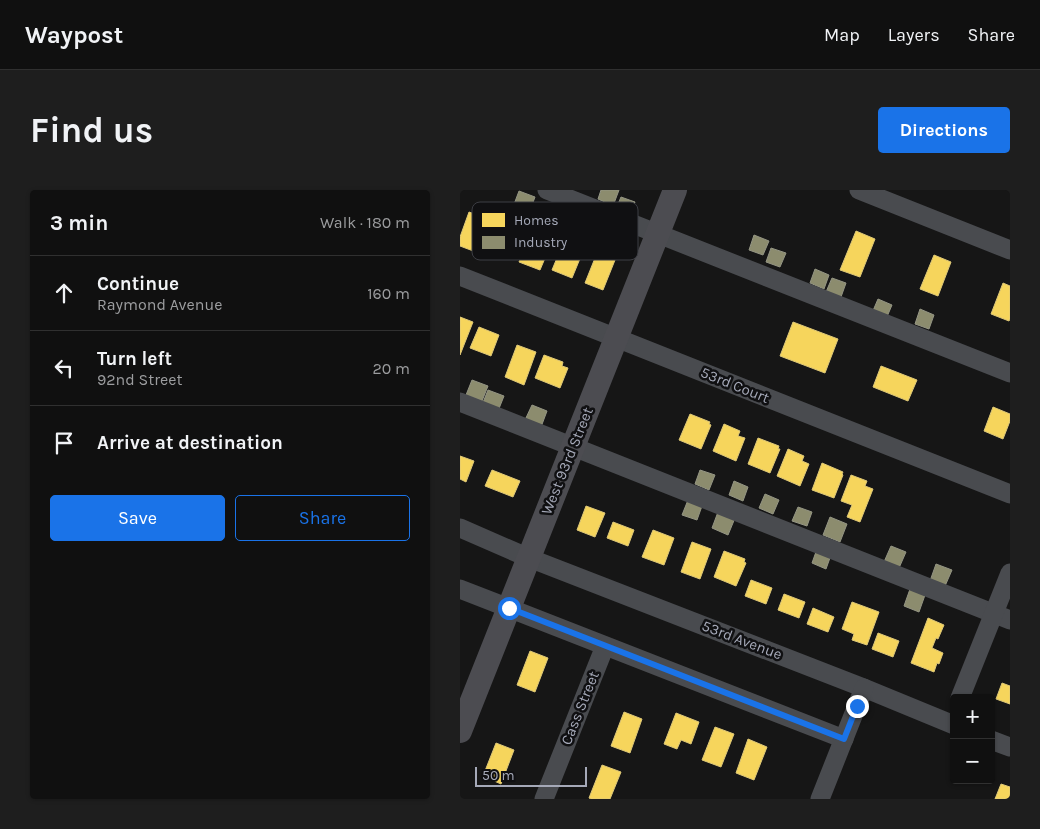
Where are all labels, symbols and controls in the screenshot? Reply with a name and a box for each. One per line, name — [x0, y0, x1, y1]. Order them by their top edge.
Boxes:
text: Waypost — [25, 21, 123, 49]
text: Map — [824, 24, 860, 46]
text: Layers — [888, 24, 940, 46]
text: Share — [968, 24, 1015, 46]
button: Directions — [878, 107, 1010, 153]
text: Find us — [30, 110, 153, 151]
legend — [472, 202, 638, 260]
text: 3 min — [50, 211, 108, 235]
text: Homes — [514, 212, 559, 229]
text: Walk · 180 m — [320, 213, 410, 232]
text: Industry — [514, 234, 568, 251]
text: Continue — [97, 273, 179, 295]
icon: ahead — [50, 279, 78, 307]
text: 160 m — [367, 284, 410, 303]
text: Raymond Avenue — [97, 295, 222, 314]
text: Turn left — [97, 348, 172, 370]
icon: left — [50, 354, 78, 382]
text: 20 m — [372, 359, 410, 378]
street label: 53rd Court — [698, 363, 772, 407]
text: 92nd Street — [97, 370, 182, 389]
street label: West 93rd Street — [537, 404, 597, 517]
icon: arrive — [50, 429, 78, 457]
text: Arrive at destination — [97, 432, 283, 454]
button: Save — [50, 495, 225, 541]
button: Share — [235, 495, 410, 541]
route start — [498, 597, 521, 620]
street label: 53rd Avenue — [699, 616, 785, 664]
street label: Cass Street — [557, 668, 603, 748]
map controls — [950, 694, 995, 784]
button: + — [950, 694, 995, 739]
route end — [846, 695, 869, 718]
button: − — [950, 739, 995, 784]
scale bar — [475, 764, 588, 787]
text: 50 m — [482, 767, 515, 784]

